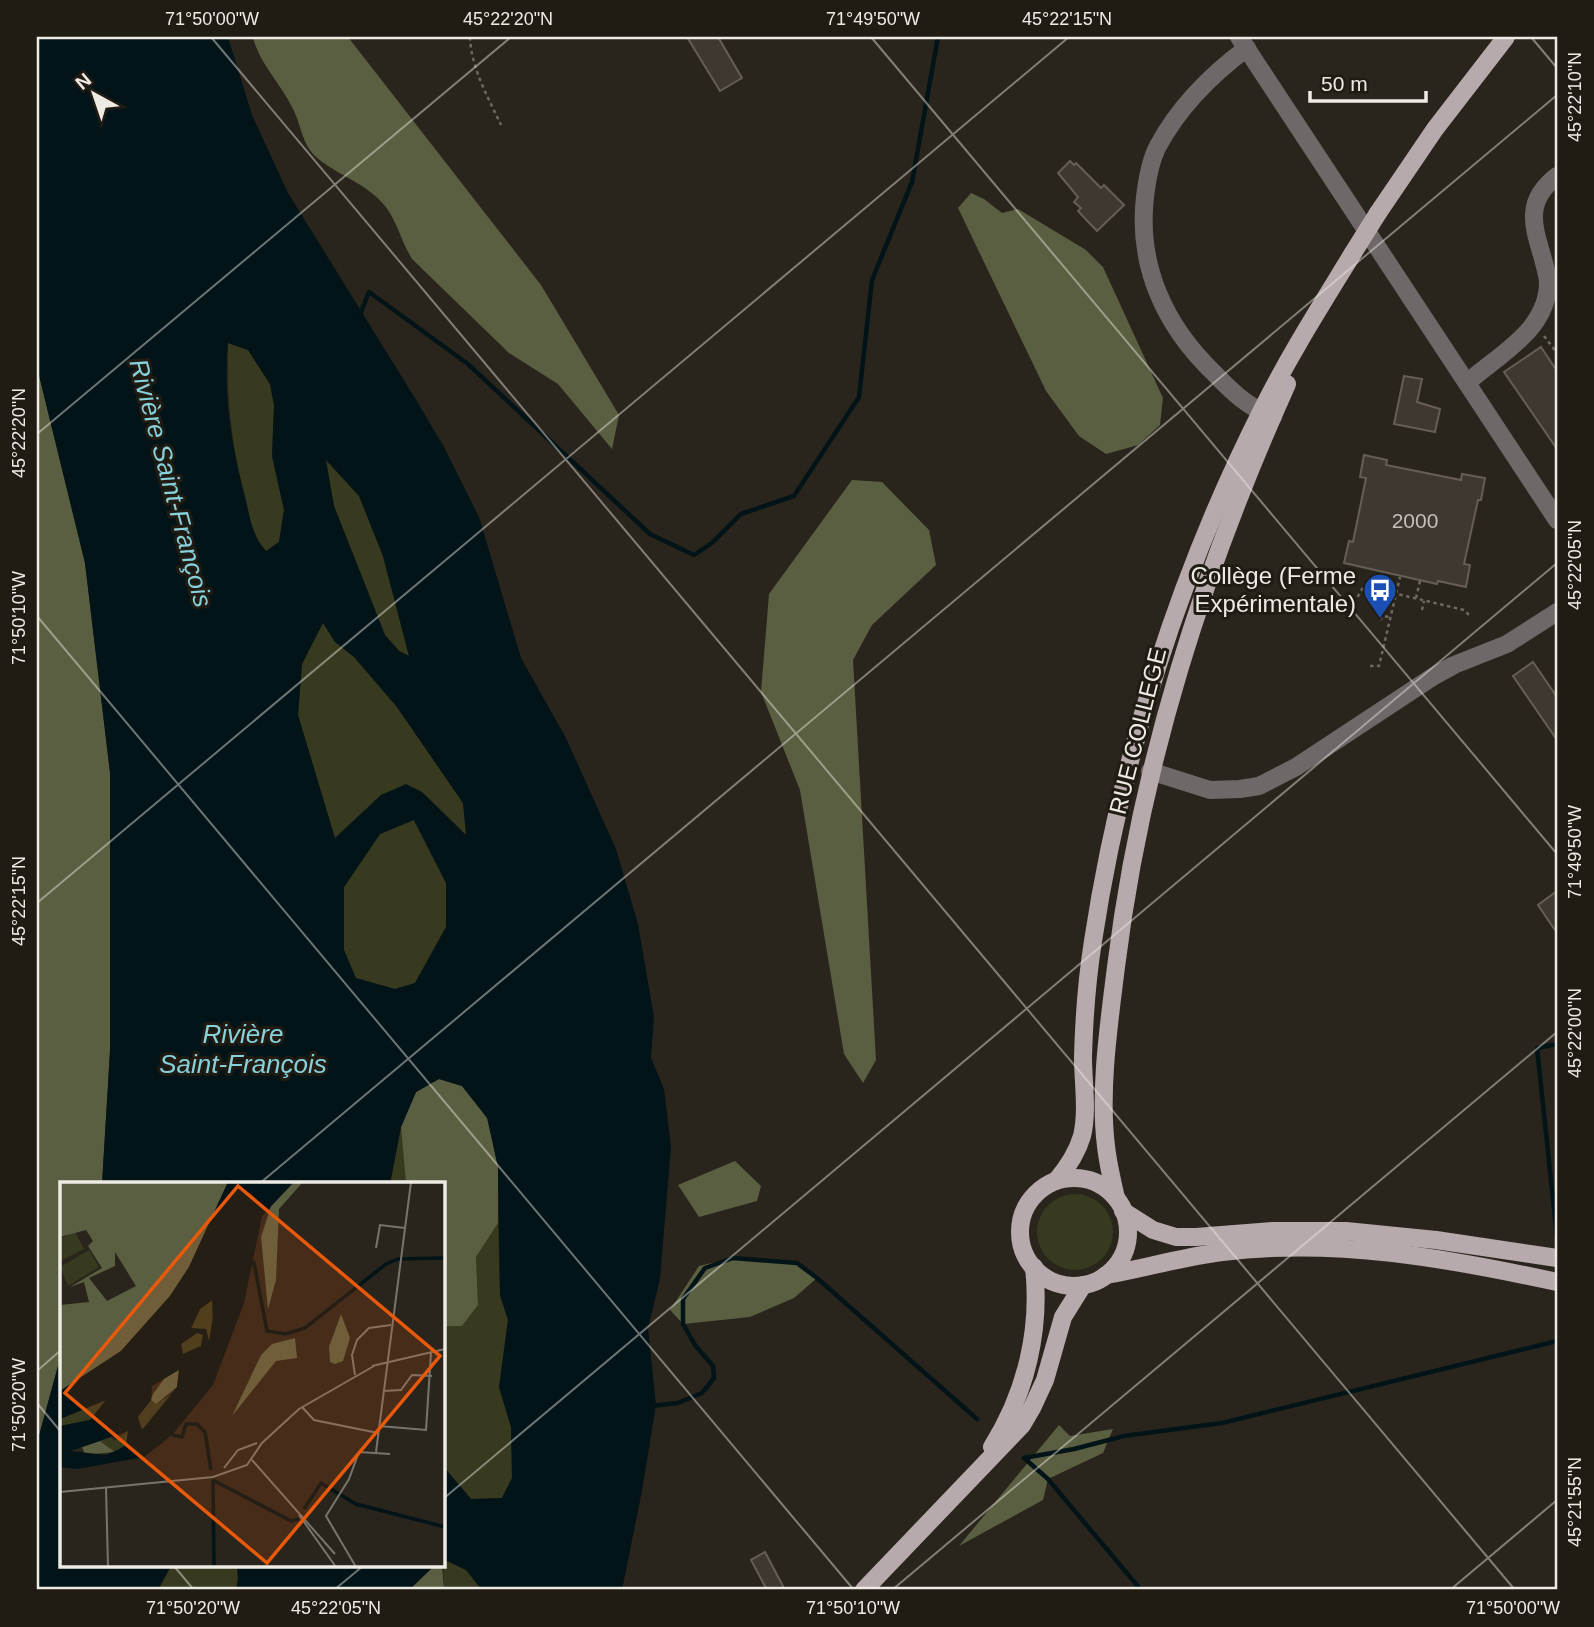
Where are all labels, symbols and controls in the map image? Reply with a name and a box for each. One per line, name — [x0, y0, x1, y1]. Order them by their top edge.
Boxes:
text: 71°50'00"W — [165, 9, 259, 29]
text: 45°22'20"N — [463, 9, 553, 29]
text: 71°49'50"W — [826, 9, 920, 29]
text: 45°22'15"N — [1022, 9, 1112, 29]
text: 45°22'10"N — [1565, 52, 1585, 142]
north arrow — [60, 60, 130, 130]
scale bar — [1310, 60, 1426, 104]
text: N — [71, 69, 95, 94]
text: 50 m — [1321, 72, 1368, 95]
water label: Rivière Saint-François — [123, 356, 219, 610]
text: 45°22'20"N — [9, 388, 29, 478]
house number: 2000 — [1392, 509, 1438, 532]
text: 45°22'05"N — [1565, 520, 1585, 610]
place label: Collège (Ferme Expérimentale) — [1191, 562, 1356, 617]
text: 71°50'10"W — [9, 571, 29, 665]
bus stop icon: Collège (Ferme Expérimentale) — [1361, 571, 1399, 620]
street label: RUE COLLEGE — [1104, 645, 1171, 817]
text: 71°49'50"W — [1565, 805, 1585, 899]
text: 45°22'15"N — [9, 856, 29, 946]
text: 45°22'00"N — [1565, 988, 1585, 1078]
water label: Rivière Saint-François — [159, 1019, 327, 1079]
inset map — [60, 1182, 444, 1568]
text: 71°50'20"W — [9, 1358, 29, 1452]
text: 45°21'55"N — [1565, 1457, 1585, 1547]
text: 71°50'20"W — [146, 1598, 240, 1618]
text: 45°22'05"N — [291, 1598, 381, 1618]
text: 71°50'10"W — [806, 1598, 900, 1618]
text: 71°50'00"W — [1466, 1598, 1560, 1618]

